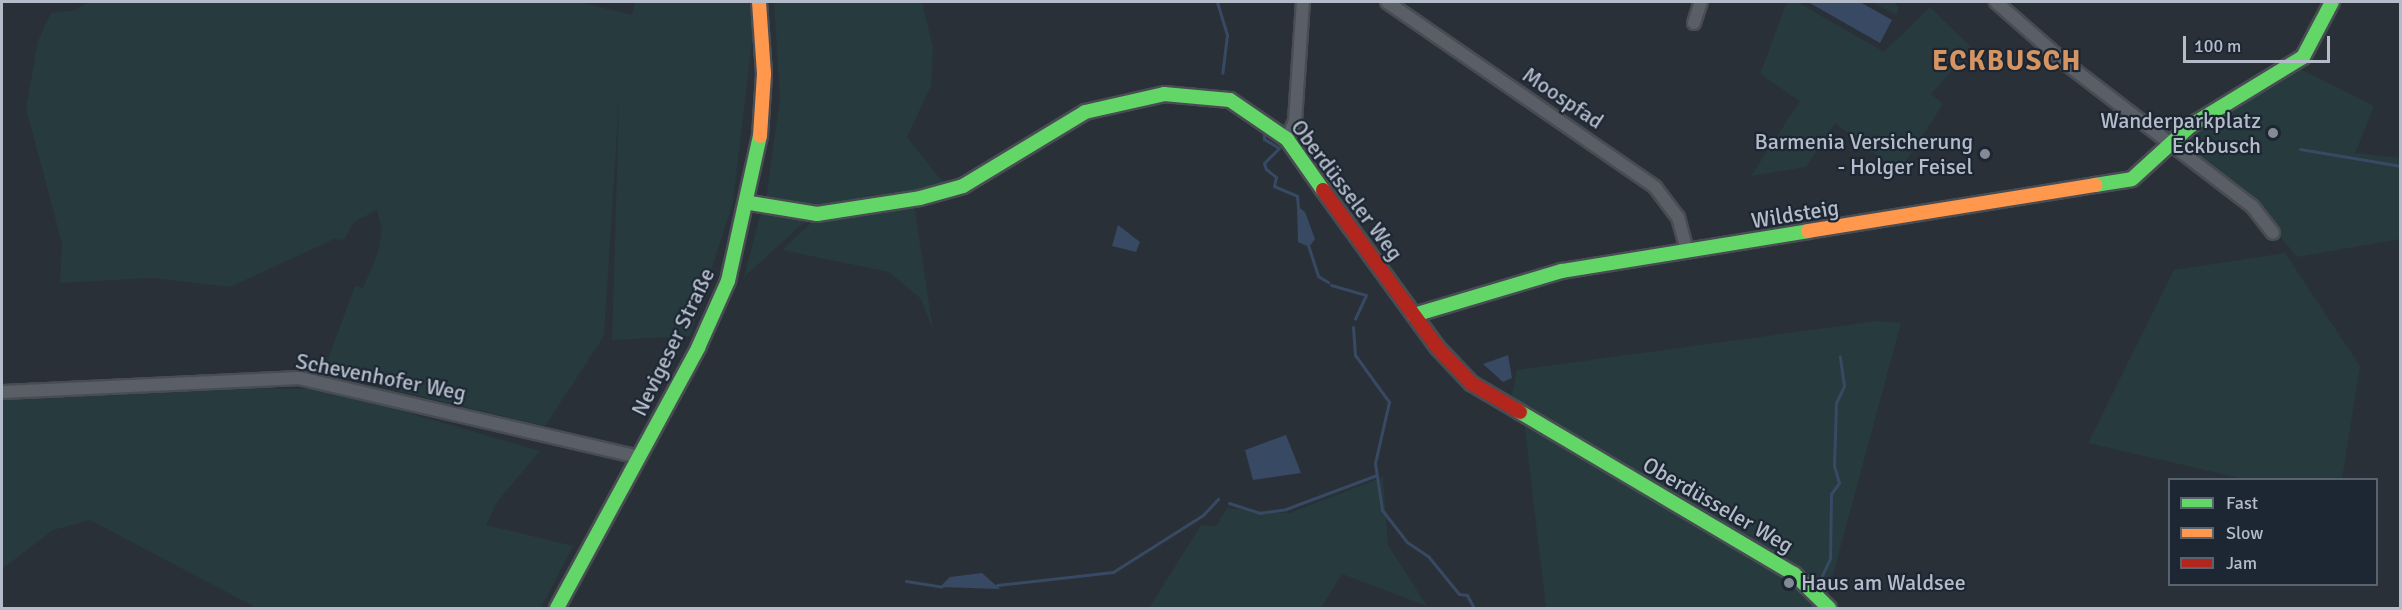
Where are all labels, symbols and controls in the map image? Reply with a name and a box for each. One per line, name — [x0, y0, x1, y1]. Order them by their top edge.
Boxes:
scale bar — [2186, 24, 2333, 62]
text: 100 m — [2194, 35, 2241, 57]
district label: ECKBUSCH — [1932, 44, 2082, 78]
street label: Moospfad — [1517, 61, 1609, 135]
place label: Wanderparkplatz Eckbusch — [2100, 107, 2261, 158]
street label: Oberdüsseler Weg — [1285, 114, 1409, 266]
marker: Wanderparkplatz Eckbusch — [2266, 126, 2280, 140]
place label: Barmenia Versicherung - Holger Feisel — [1755, 128, 1973, 180]
marker: Barmenia Versicherung - Holger Feisel — [1978, 147, 1992, 161]
street label: Wildsteig — [1749, 194, 1841, 234]
street label: Nevigeser Straße — [626, 264, 720, 420]
street label: Schevenhofer Weg — [294, 348, 468, 406]
street label: Oberdüsseler Weg — [1638, 451, 1798, 559]
legend — [2168, 478, 2378, 586]
text: Fast — [2226, 492, 2258, 514]
text: Slow — [2226, 522, 2263, 544]
text: Jam — [2226, 552, 2257, 574]
place label: Haus am Waldsee — [1801, 570, 1966, 596]
marker: Haus am Waldsee — [1782, 576, 1796, 590]

